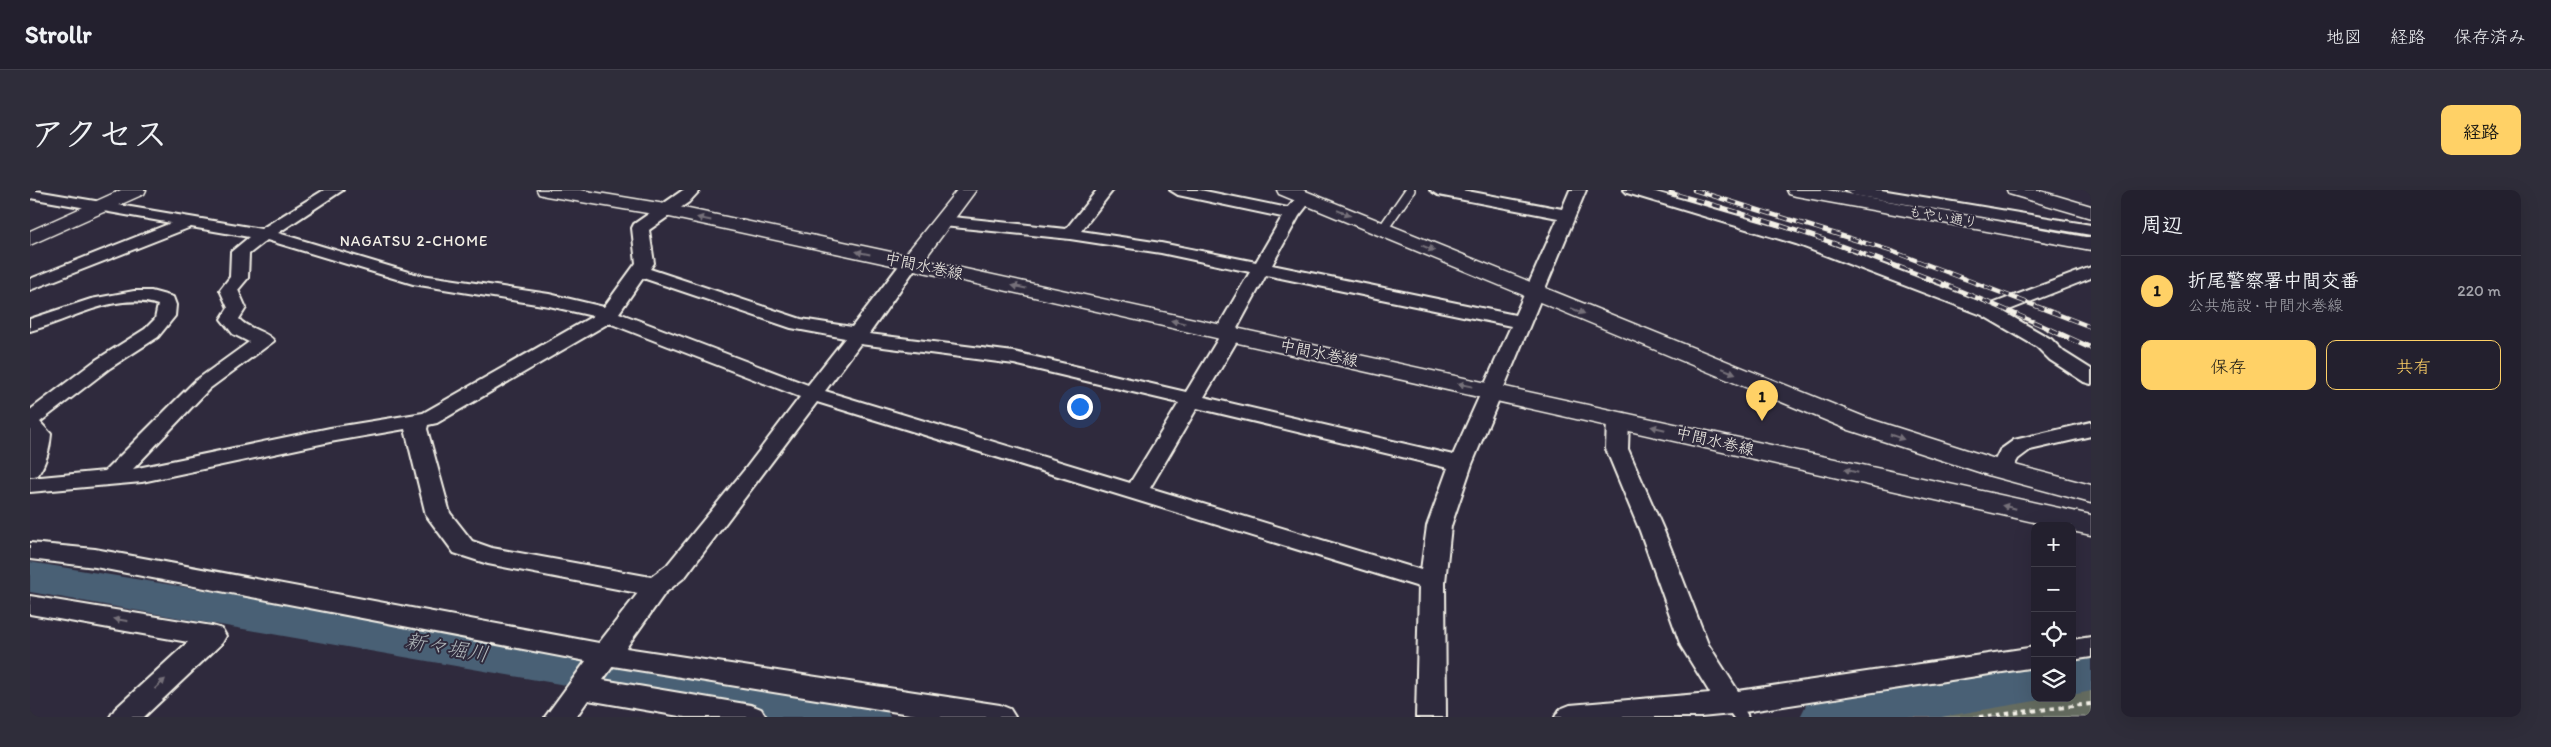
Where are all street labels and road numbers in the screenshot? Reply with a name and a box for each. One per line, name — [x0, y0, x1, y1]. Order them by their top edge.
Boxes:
street label: もやい通り — [1907, 203, 1979, 231]
street label: 中間水巻線 — [883, 248, 965, 284]
street label: 中間水巻線 — [1278, 335, 1360, 371]
street label: 中間水巻線 — [1674, 423, 1756, 459]

